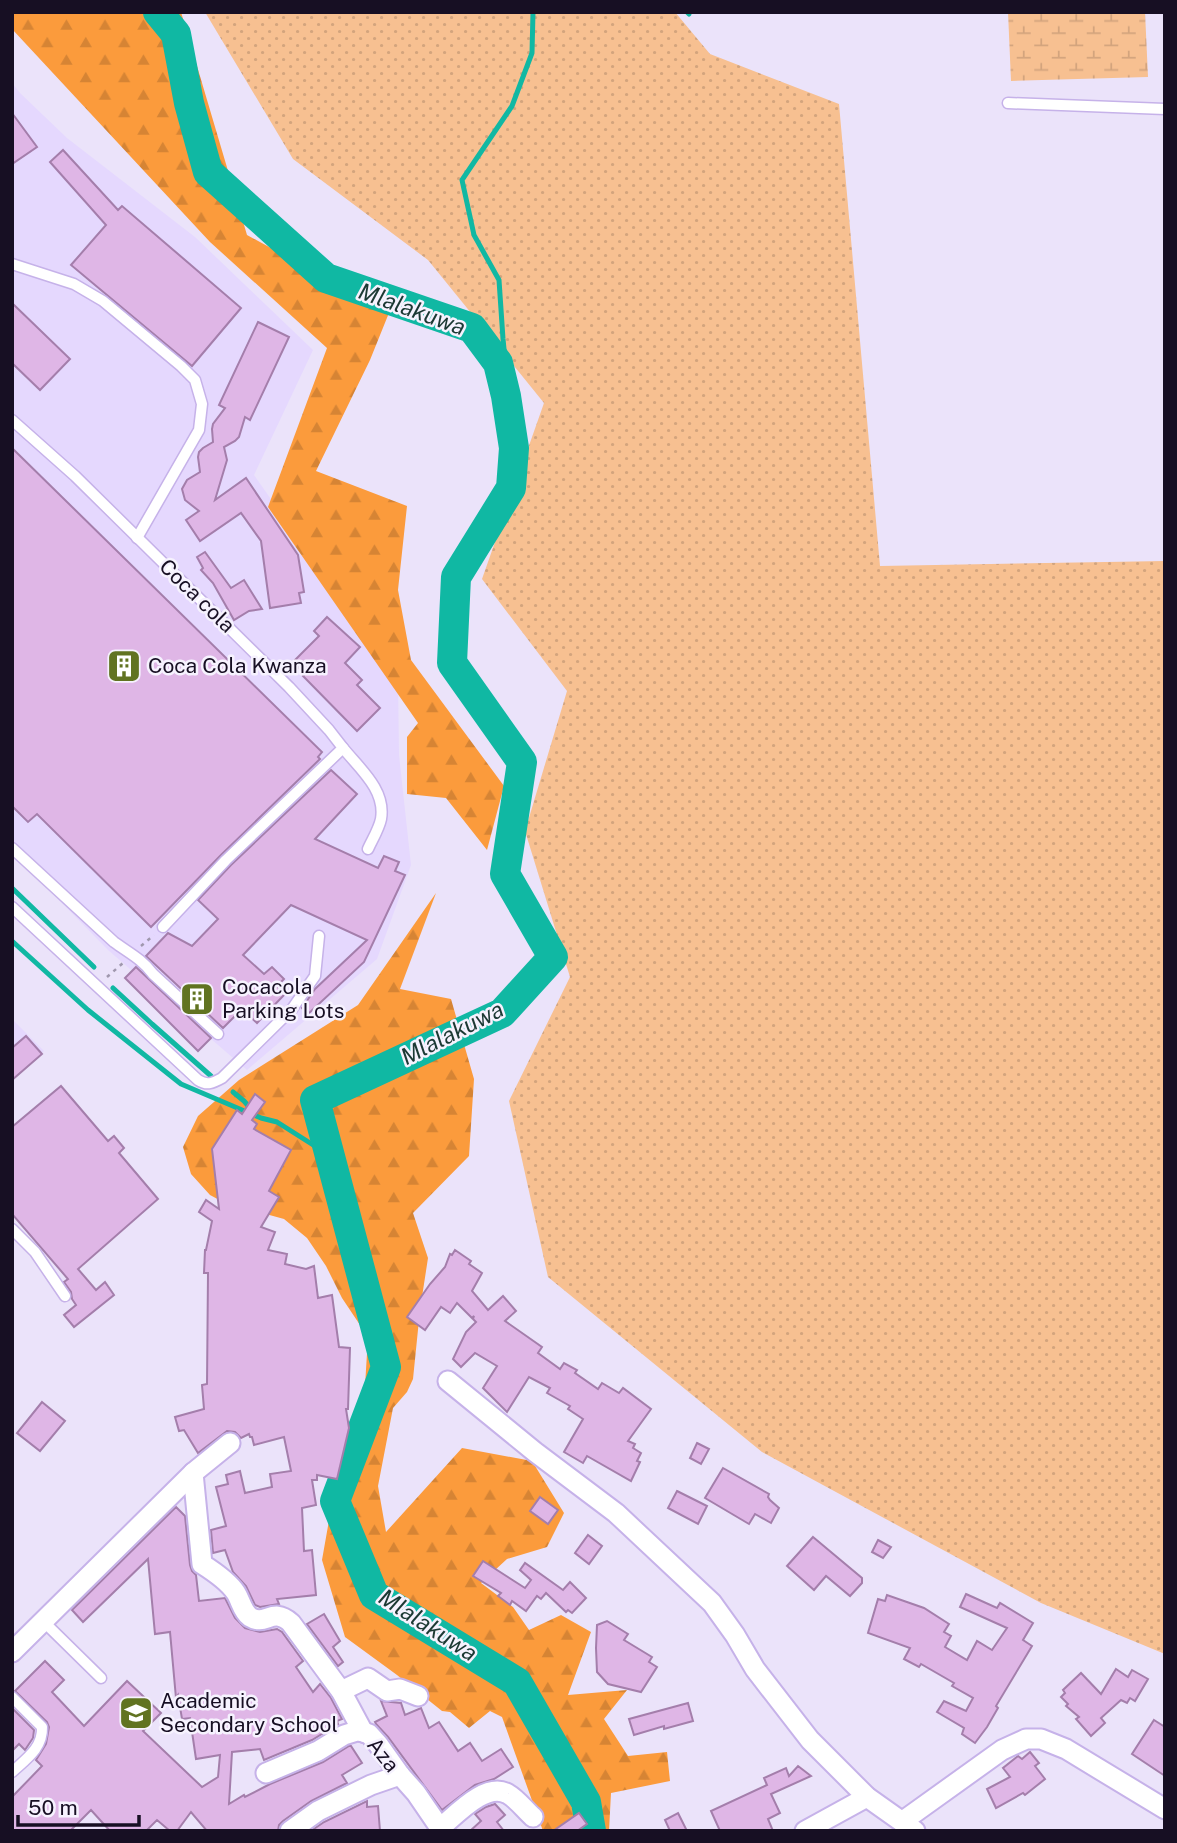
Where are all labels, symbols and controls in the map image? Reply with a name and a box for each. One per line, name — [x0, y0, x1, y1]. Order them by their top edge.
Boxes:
water label: Mlalakuwa — [355, 277, 469, 340]
street label: Coca cola — [154, 554, 240, 638]
building icon: Coca Cola Kwanza — [105, 647, 143, 685]
place label: Coca Cola Kwanza — [148, 653, 327, 678]
place label: Cocacola Parking Lots — [222, 974, 344, 1023]
building icon: Cocacola Parking Lots — [178, 980, 216, 1018]
water label: Mlalakuwa — [396, 995, 508, 1070]
water label: Mlalakuwa — [374, 1583, 482, 1666]
place label: Academic Secondary School — [160, 1688, 338, 1737]
school or university icon: Academic Secondary School — [117, 1694, 155, 1732]
street label: Aza — [362, 1733, 405, 1777]
scale bar — [18, 1784, 138, 1828]
text: 50 m — [28, 1795, 78, 1820]

